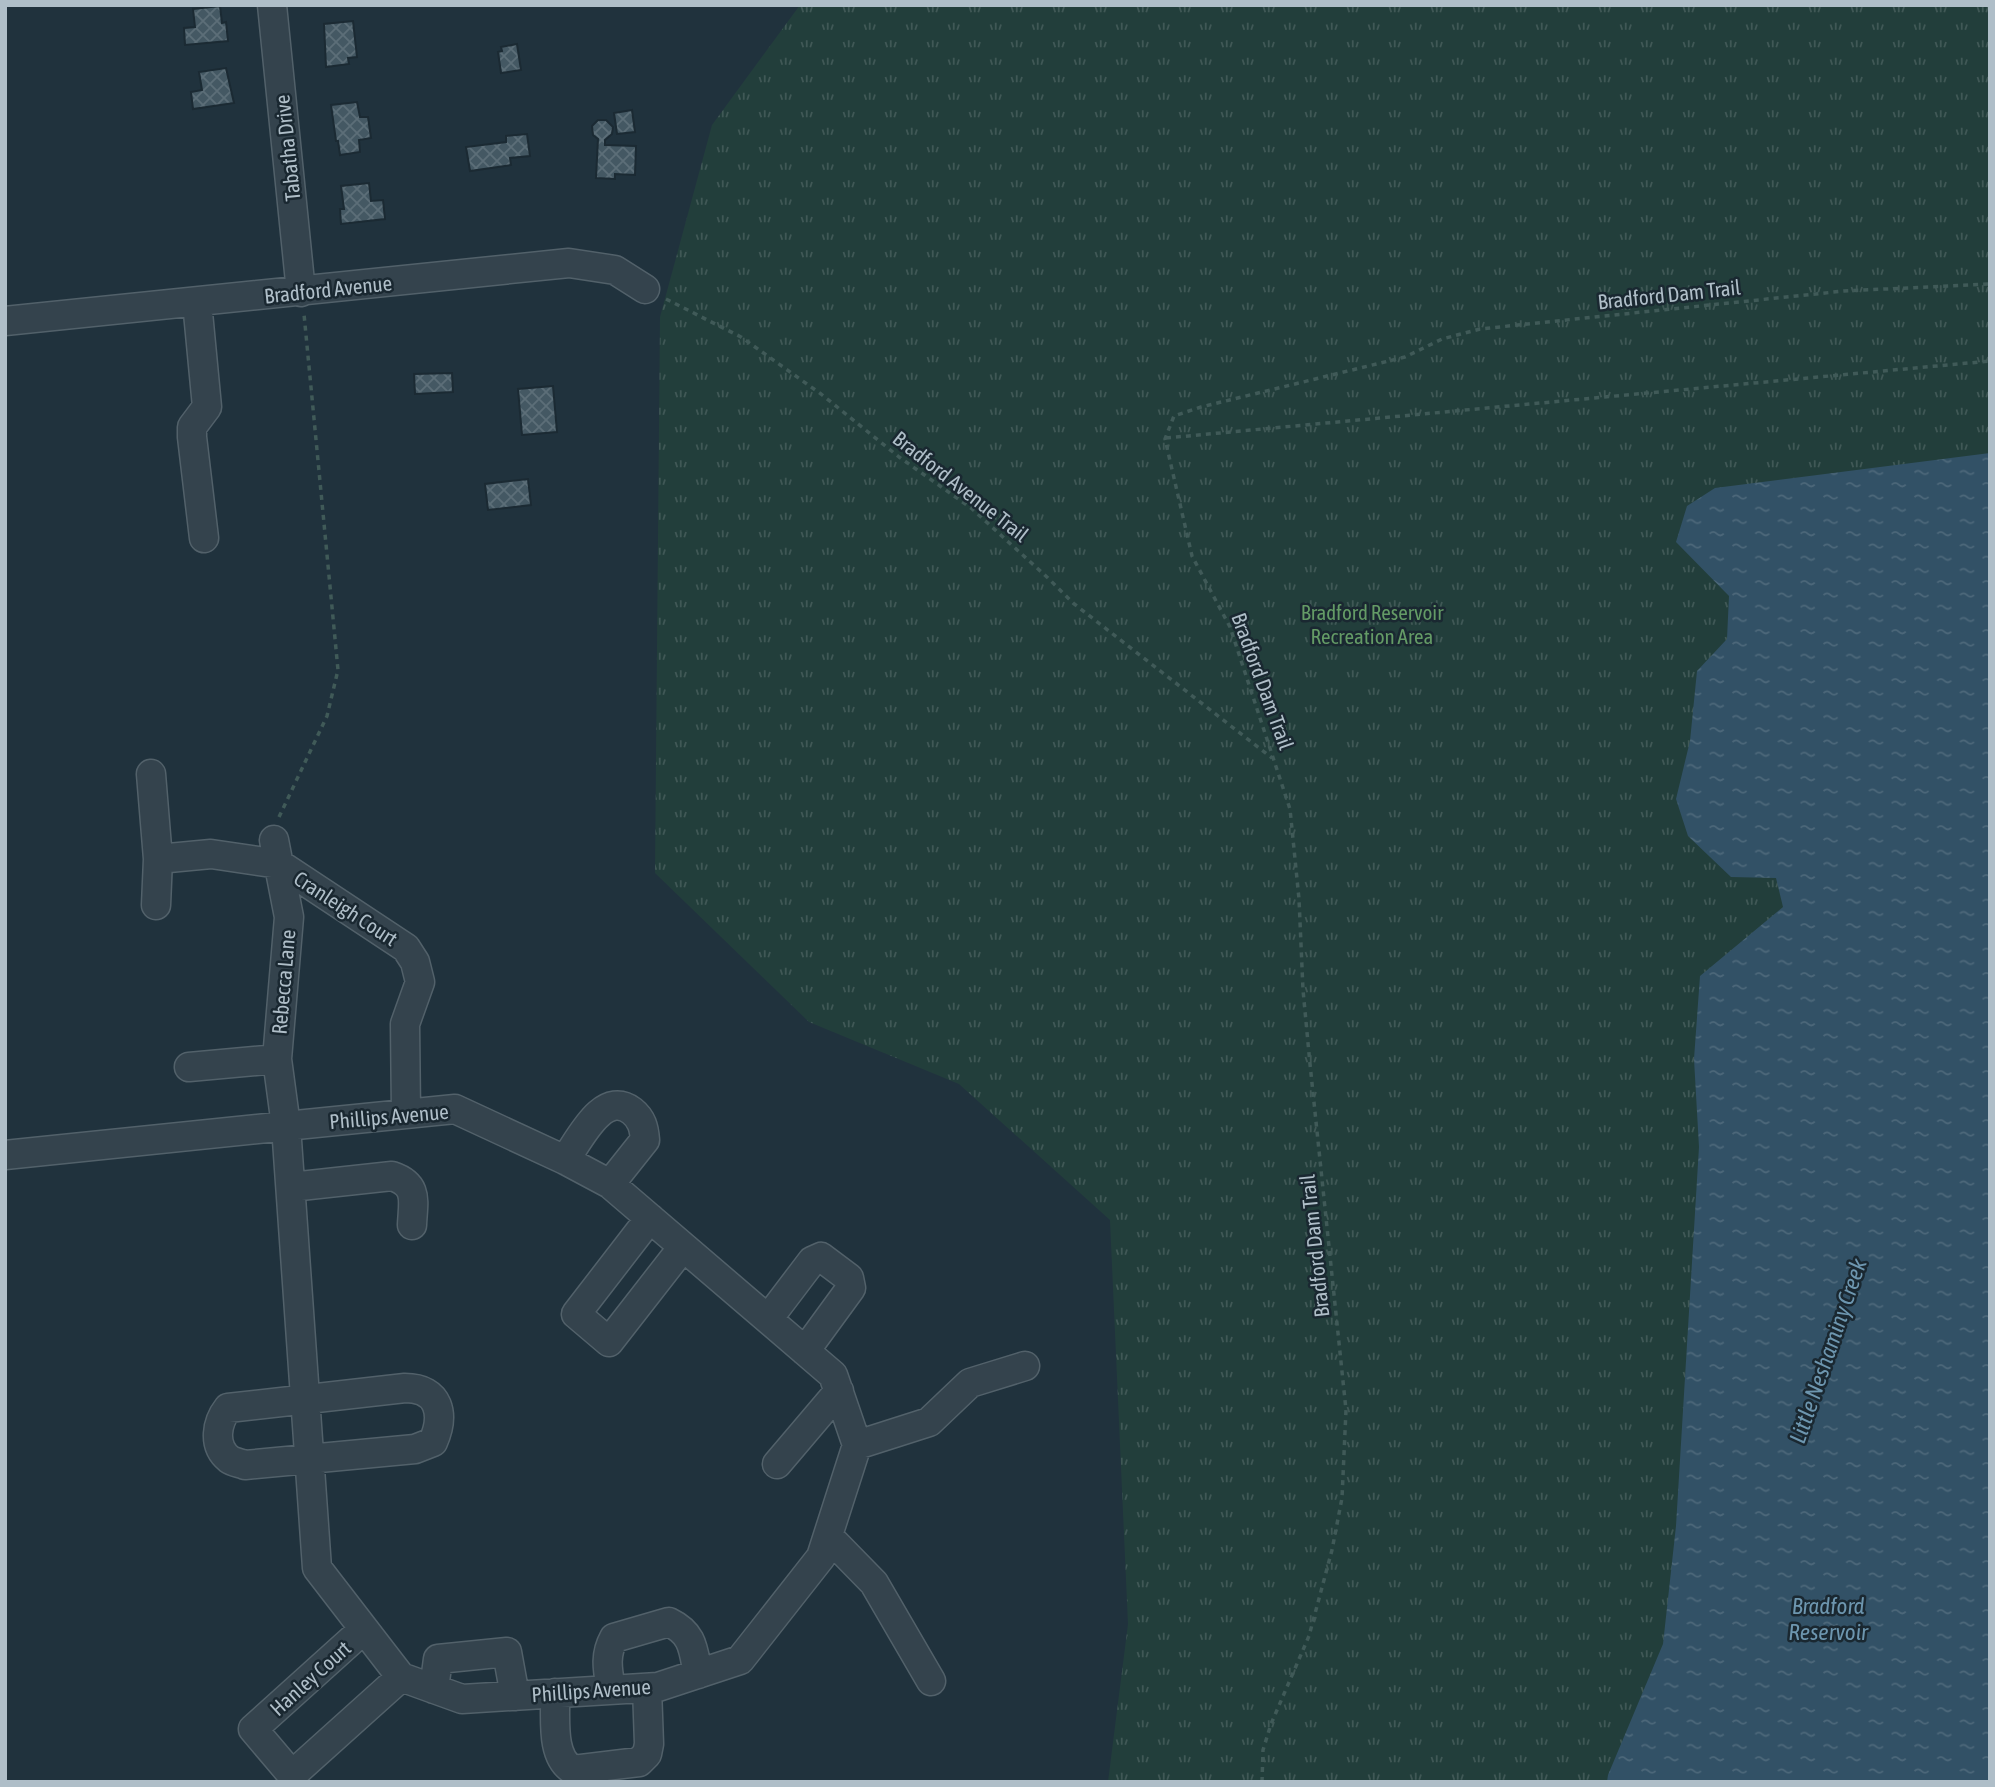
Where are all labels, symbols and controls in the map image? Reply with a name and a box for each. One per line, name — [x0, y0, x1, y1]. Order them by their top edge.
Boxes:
street label: Tabatha Drive — [269, 94, 305, 202]
street label: Bradford Avenue — [263, 270, 393, 308]
street label: Bradford Dam Trail — [1596, 275, 1742, 313]
street label: Bradford Avenue Trail — [889, 426, 1034, 547]
park label: Bradford Reservoir Recreation Area — [1301, 600, 1444, 648]
street label: Bradford Dam Trail — [1227, 609, 1299, 753]
street label: Cranleigh Court — [290, 866, 402, 950]
street label: Rebecca Lane — [266, 929, 300, 1035]
street label: Phillips Avenue — [328, 1099, 450, 1133]
street label: Bradford Dam Trail — [1295, 1173, 1333, 1319]
water label: Little Neshaminy Creek — [1784, 1255, 1872, 1447]
water label: Bradford Reservoir — [1788, 1593, 1869, 1645]
street label: Hanley Court — [265, 1636, 355, 1720]
street label: Phillips Avenue — [530, 1674, 652, 1706]

